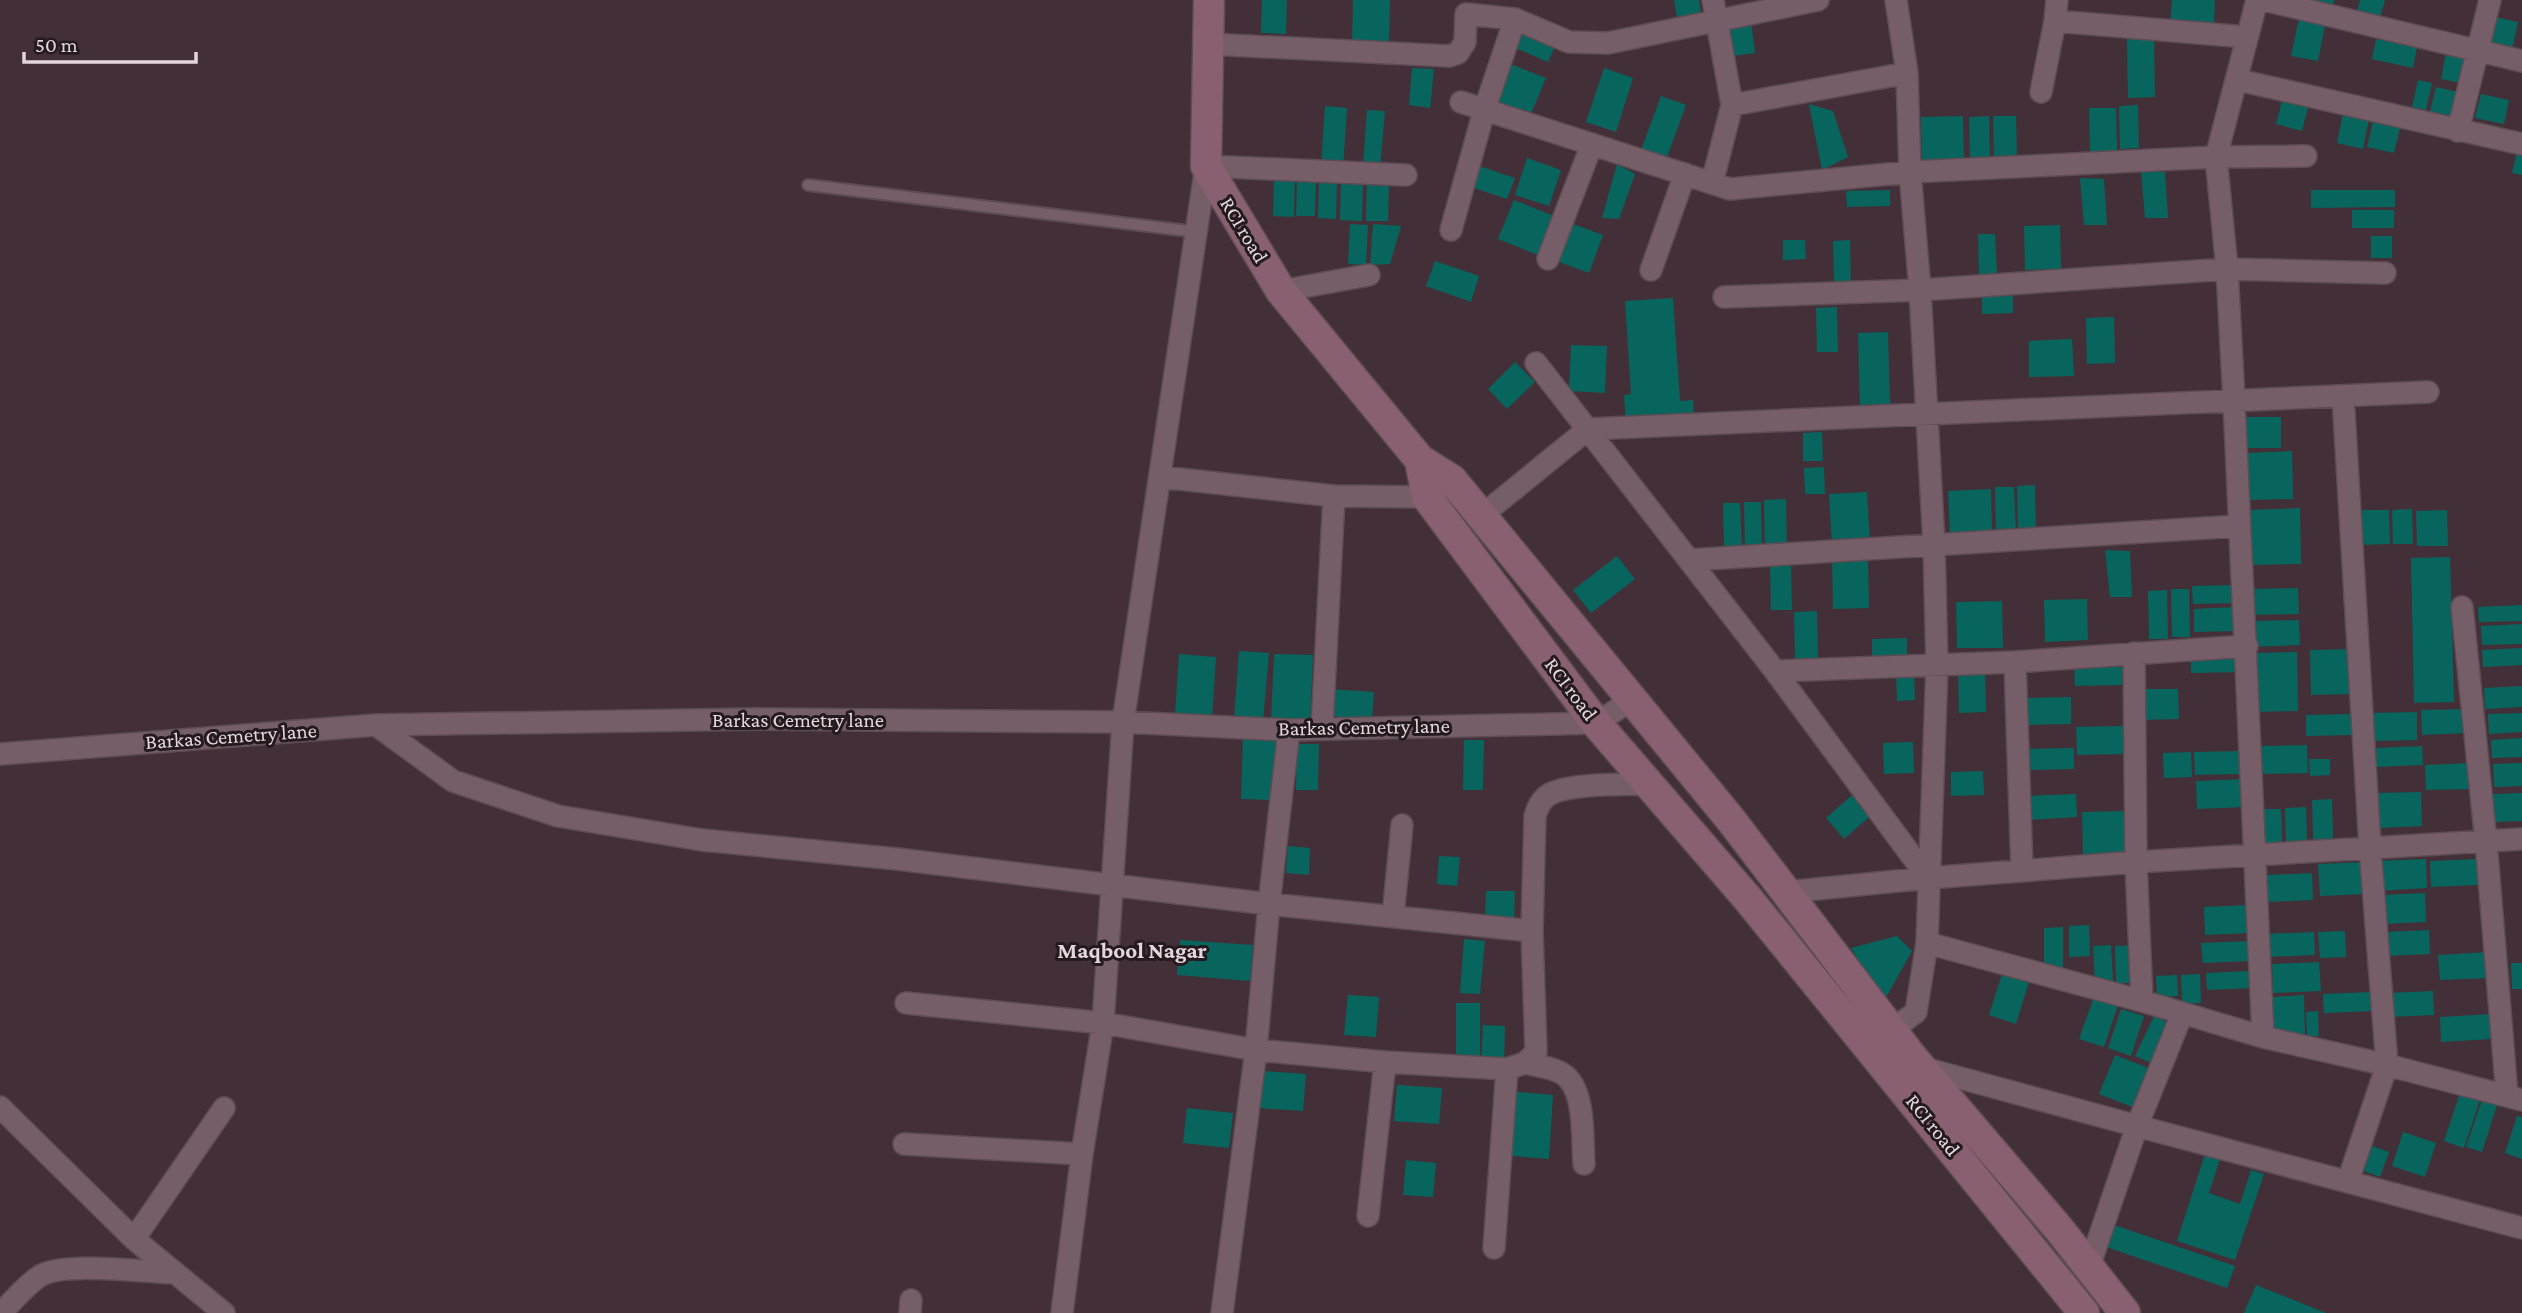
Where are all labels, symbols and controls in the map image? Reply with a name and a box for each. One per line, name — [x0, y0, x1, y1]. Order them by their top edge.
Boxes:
scale bar — [24, 21, 196, 65]
text: 50 m — [35, 33, 78, 57]
street label: RCI road — [1215, 193, 1273, 267]
street label: RCI road — [1540, 653, 1602, 725]
street label: Barkas Cemetry lane — [712, 708, 884, 732]
street label: Barkas Cemetry lane — [1278, 714, 1450, 740]
street label: Barkas Cemetry lane — [144, 718, 318, 754]
district label: Maqbool Nagar — [1057, 937, 1207, 963]
street label: RCI road — [1901, 1089, 1965, 1161]

